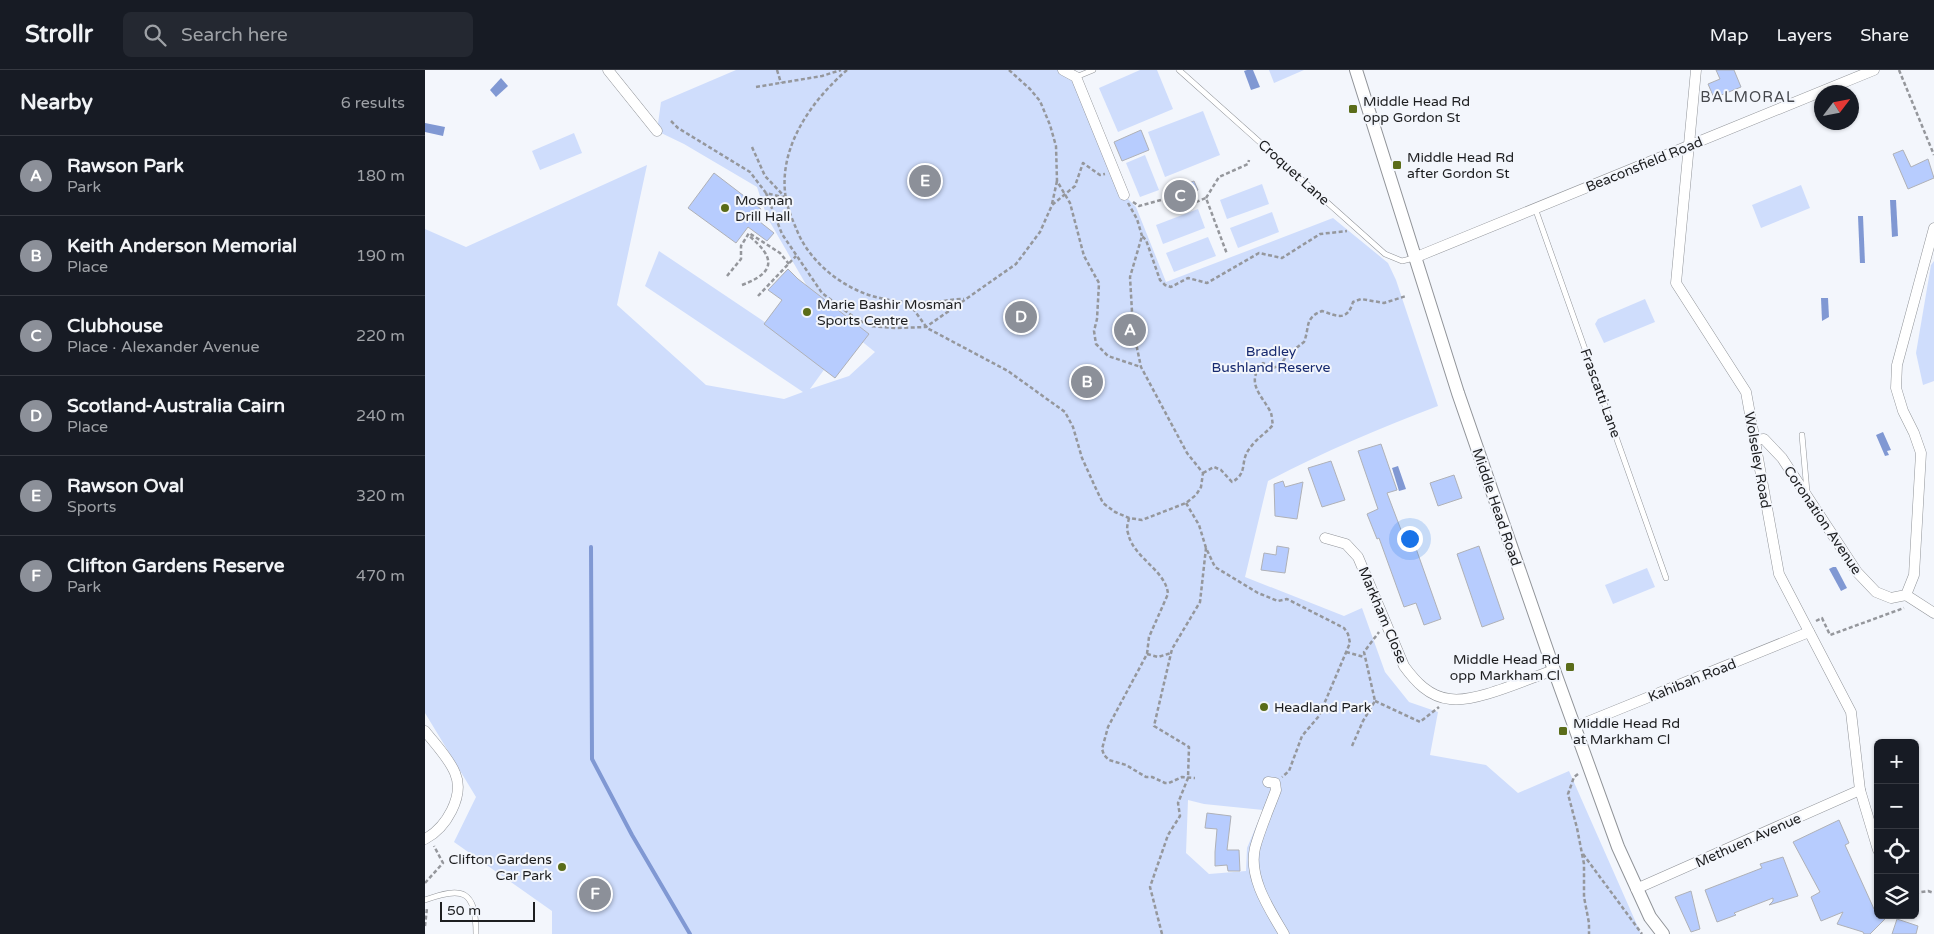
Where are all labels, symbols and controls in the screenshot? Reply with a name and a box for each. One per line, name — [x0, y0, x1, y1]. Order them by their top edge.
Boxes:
search box — [123, 12, 473, 57]
text: Strollr — [25, 20, 93, 49]
icon: search — [141, 21, 169, 49]
text: Search here — [181, 24, 288, 46]
text: Map — [1710, 24, 1749, 46]
text: Layers — [1777, 24, 1832, 46]
text: Share — [1860, 24, 1909, 46]
north arrow — [1814, 85, 1859, 130]
district label: BALMORAL — [1700, 88, 1796, 106]
text: Nearby — [20, 90, 93, 115]
text: 6 results — [341, 93, 405, 113]
place label: Middle Head Rd opp Gordon St — [1363, 93, 1470, 126]
marker: Middle Head Rd opp Gordon St — [1347, 103, 1359, 115]
street label: Beaconsfield Road — [1583, 133, 1705, 196]
street label: Croquet Lane — [1255, 136, 1333, 209]
place label: Middle Head Rd after Gordon St — [1407, 149, 1514, 182]
text: Rawson Park — [67, 155, 184, 177]
marker: Middle Head Rd after Gordon St — [1391, 159, 1403, 171]
pin: E — [909, 162, 941, 200]
text: A — [30, 166, 42, 186]
text: 180 m — [356, 166, 405, 186]
text: Park — [67, 177, 101, 197]
pin: C — [1164, 177, 1196, 215]
place label: Mosman Drill Hall — [735, 192, 793, 225]
marker: Mosman Drill Hall — [719, 202, 731, 214]
text: Keith Anderson Memorial — [67, 235, 297, 257]
text: B — [30, 246, 42, 266]
text: 190 m — [356, 246, 405, 266]
text: Place — [67, 257, 108, 277]
place label: Marie Bashir Mosman Sports Centre — [817, 296, 962, 329]
pin: D — [1005, 298, 1037, 336]
marker: Marie Bashir Mosman Sports Centre — [801, 306, 813, 318]
pin: A — [1114, 311, 1146, 349]
text: Clubhouse — [67, 315, 163, 337]
text: C — [30, 326, 42, 346]
text: 220 m — [356, 326, 405, 346]
text: Place · Alexander Avenue — [67, 337, 260, 357]
park label: Bradley Bushland Reserve — [1212, 343, 1331, 376]
street label: Frascatti Lane — [1577, 346, 1625, 440]
pin: B — [1071, 363, 1103, 401]
text: Scotland-Australia Cairn — [67, 395, 285, 417]
text: D — [30, 406, 42, 426]
text: 240 m — [356, 406, 405, 426]
street label: Wolseley Road — [1741, 410, 1774, 510]
text: Place — [67, 417, 108, 437]
street label: Middle Head Road — [1468, 446, 1525, 568]
street label: Coronation Avenue — [1780, 463, 1865, 578]
text: Rawson Oval — [67, 475, 184, 497]
text: E — [31, 486, 41, 506]
text: 320 m — [356, 486, 405, 506]
text: Sports — [67, 497, 116, 517]
your location — [1397, 526, 1423, 552]
text: Clifton Gardens Reserve — [67, 555, 284, 577]
street label: Markham Close — [1354, 564, 1411, 666]
text: F — [31, 566, 41, 586]
text: 470 m — [356, 566, 405, 586]
text: Park — [67, 577, 101, 597]
place label: Middle Head Rd opp Markham Cl — [1450, 651, 1560, 684]
street label: Kahibah Road — [1646, 655, 1739, 706]
marker: Middle Head Rd opp Markham Cl — [1564, 661, 1576, 673]
place label: Headland Park — [1274, 699, 1372, 716]
marker: Headland Park — [1258, 701, 1270, 713]
place label: Middle Head Rd at Markham Cl — [1573, 715, 1680, 748]
marker: Middle Head Rd at Markham Cl — [1557, 725, 1569, 737]
map controls — [1874, 739, 1919, 919]
button: + — [1874, 739, 1919, 784]
button: − — [1874, 784, 1919, 829]
street label: Methuen Avenue — [1693, 810, 1804, 871]
button: locate — [1874, 829, 1919, 874]
place label: Clifton Gardens Car Park — [449, 851, 552, 884]
marker: Clifton Gardens Car Park — [556, 861, 568, 873]
button: layers — [1874, 874, 1919, 919]
pin: F — [579, 875, 611, 913]
scale bar — [440, 899, 535, 922]
text: 50 m — [447, 902, 481, 919]

